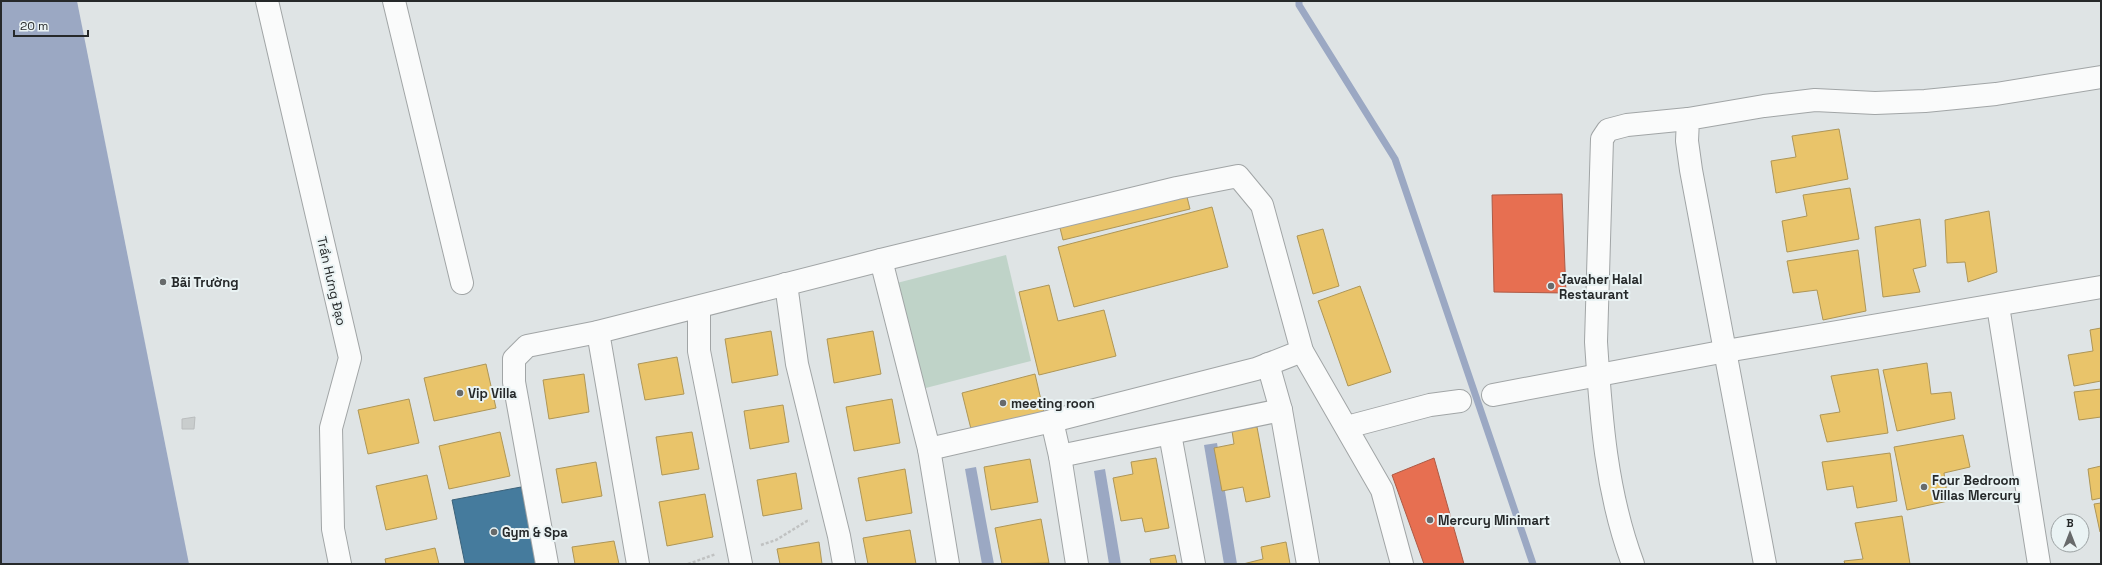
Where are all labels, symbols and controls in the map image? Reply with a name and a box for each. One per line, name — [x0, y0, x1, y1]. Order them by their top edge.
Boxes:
scale bar — [14, 12, 88, 38]
text: 20 m — [20, 18, 48, 34]
street label: Trần Hưng Đạo — [313, 235, 350, 327]
place label: Javaher Halal Restaurant — [1559, 271, 1643, 303]
place label: Bãi Trường — [171, 274, 239, 291]
marker: Bãi Trường — [158, 277, 168, 287]
marker: Javaher Halal Restaurant — [1546, 281, 1556, 291]
place label: Vip Villa — [468, 385, 517, 402]
marker: Vip Villa — [455, 388, 465, 398]
place label: meeting roon — [1011, 395, 1095, 412]
marker: meeting roon — [998, 398, 1008, 408]
place label: Four Bedroom Villas Mercury — [1932, 472, 2021, 504]
marker: Four Bedroom Villas Mercury — [1919, 482, 1929, 492]
place label: Mercury Minimart — [1438, 512, 1550, 529]
north arrow — [2050, 513, 2090, 553]
marker: Mercury Minimart — [1425, 515, 1435, 525]
text: B — [2066, 516, 2074, 530]
place label: Gym & Spa — [502, 524, 568, 541]
marker: Gym & Spa — [489, 527, 499, 537]

